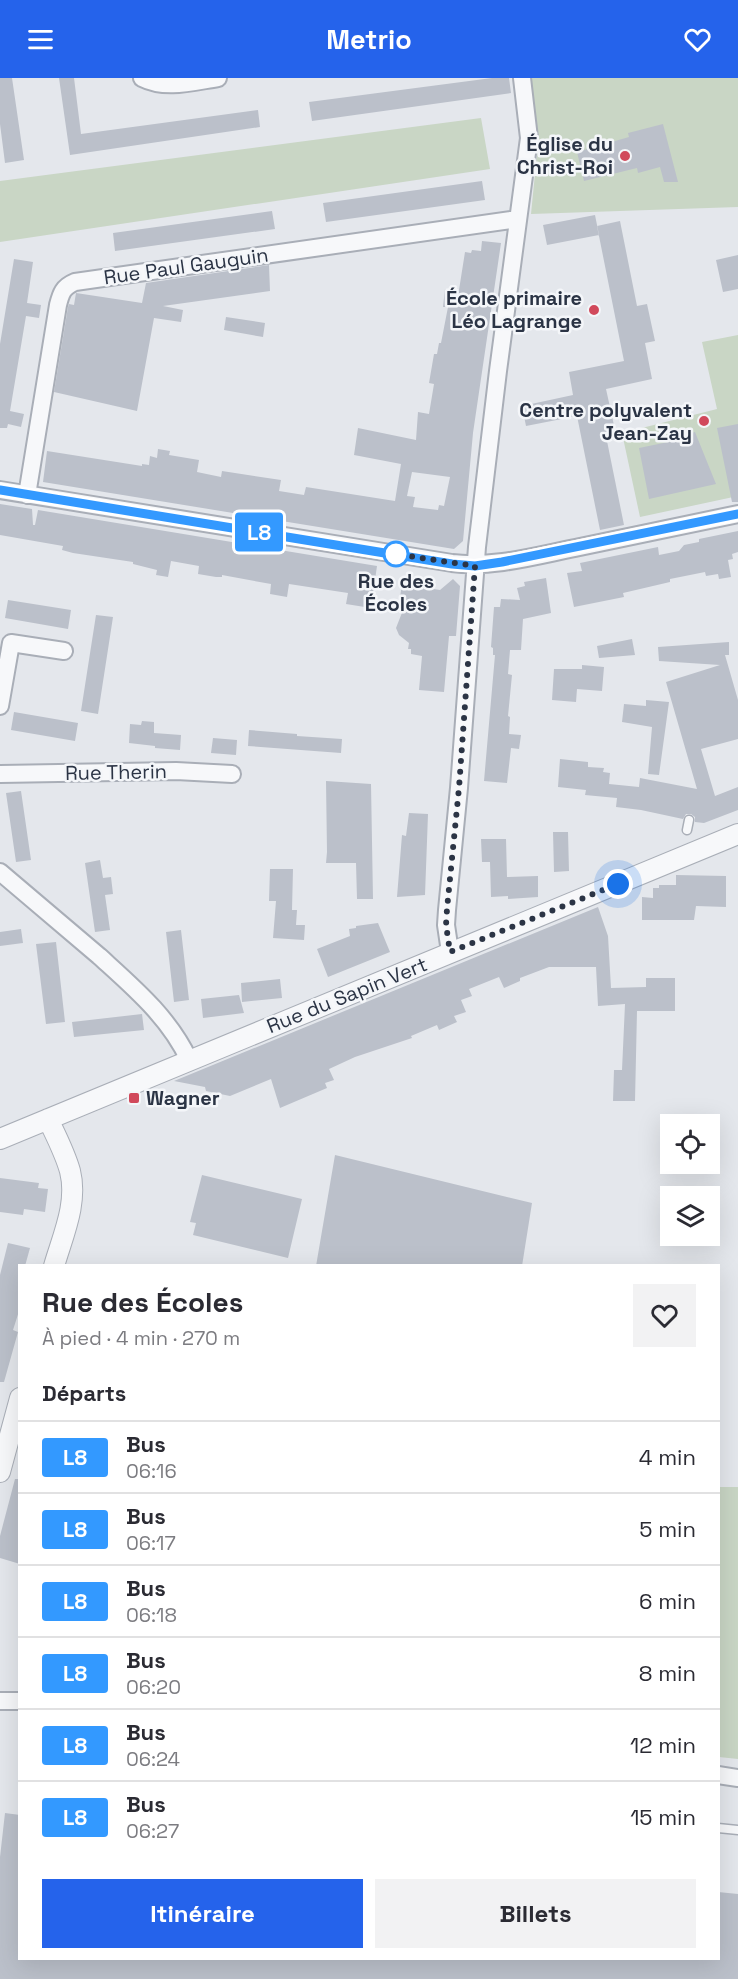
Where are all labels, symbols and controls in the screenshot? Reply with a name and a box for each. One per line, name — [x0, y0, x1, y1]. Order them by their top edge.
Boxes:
text: Metrio — [326, 22, 412, 57]
icon: menu — [24, 23, 57, 56]
icon: heart — [681, 23, 714, 56]
place label: Église du Christ-Roi — [517, 131, 613, 180]
marker: Église du Christ-Roi — [618, 149, 632, 163]
street label: Rue Paul Gauguin — [102, 242, 270, 290]
place label: École primaire Léo Lagrange — [446, 285, 582, 334]
marker: École primaire Léo Lagrange — [587, 303, 601, 317]
place label: Centre polyvalent Jean-Zay — [519, 397, 692, 446]
marker: Centre polyvalent Jean-Zay — [697, 414, 711, 428]
line badge: L8 — [232, 512, 286, 552]
text: L8 — [247, 519, 271, 546]
marker: Rue des Écoles — [383, 541, 409, 567]
place label: Rue des Écoles — [358, 568, 434, 617]
street label: Rue Therin — [65, 758, 167, 786]
your location — [603, 869, 633, 899]
street label: Rue du Sapin Vert — [263, 951, 431, 1039]
place label: Wagner — [146, 1085, 220, 1111]
marker: Wagner — [127, 1091, 141, 1105]
map controls — [660, 1114, 720, 1246]
button: locate — [660, 1114, 720, 1174]
button: layers — [660, 1186, 720, 1246]
text: Rue des Écoles — [42, 1284, 243, 1320]
button: heart — [633, 1284, 696, 1347]
text: À pied · 4 min · 270 m — [42, 1325, 240, 1351]
text: Départs — [42, 1379, 126, 1407]
text: Bus — [126, 1430, 166, 1458]
text: 4 min — [639, 1443, 696, 1471]
text: L8 — [63, 1444, 87, 1471]
text: 06:16 — [126, 1458, 177, 1484]
text: Bus — [126, 1502, 166, 1530]
text: 5 min — [639, 1515, 696, 1543]
text: L8 — [63, 1516, 87, 1543]
text: 06:17 — [126, 1530, 176, 1556]
text: Bus — [126, 1574, 166, 1602]
text: 6 min — [639, 1587, 696, 1615]
text: L8 — [63, 1588, 87, 1615]
text: 06:18 — [126, 1602, 177, 1628]
text: Bus — [126, 1646, 166, 1674]
text: 8 min — [639, 1659, 696, 1687]
text: L8 — [63, 1660, 87, 1687]
text: 06:20 — [126, 1674, 181, 1700]
text: Bus — [126, 1718, 166, 1746]
text: 12 min — [630, 1731, 696, 1759]
text: L8 — [63, 1732, 87, 1759]
text: 06:24 — [126, 1746, 180, 1772]
text: Bus — [126, 1790, 166, 1818]
text: 15 min — [630, 1803, 696, 1831]
text: L8 — [63, 1804, 87, 1831]
text: 06:27 — [126, 1818, 179, 1844]
button: Itinéraire — [42, 1879, 363, 1948]
button: Billets — [375, 1879, 696, 1948]

